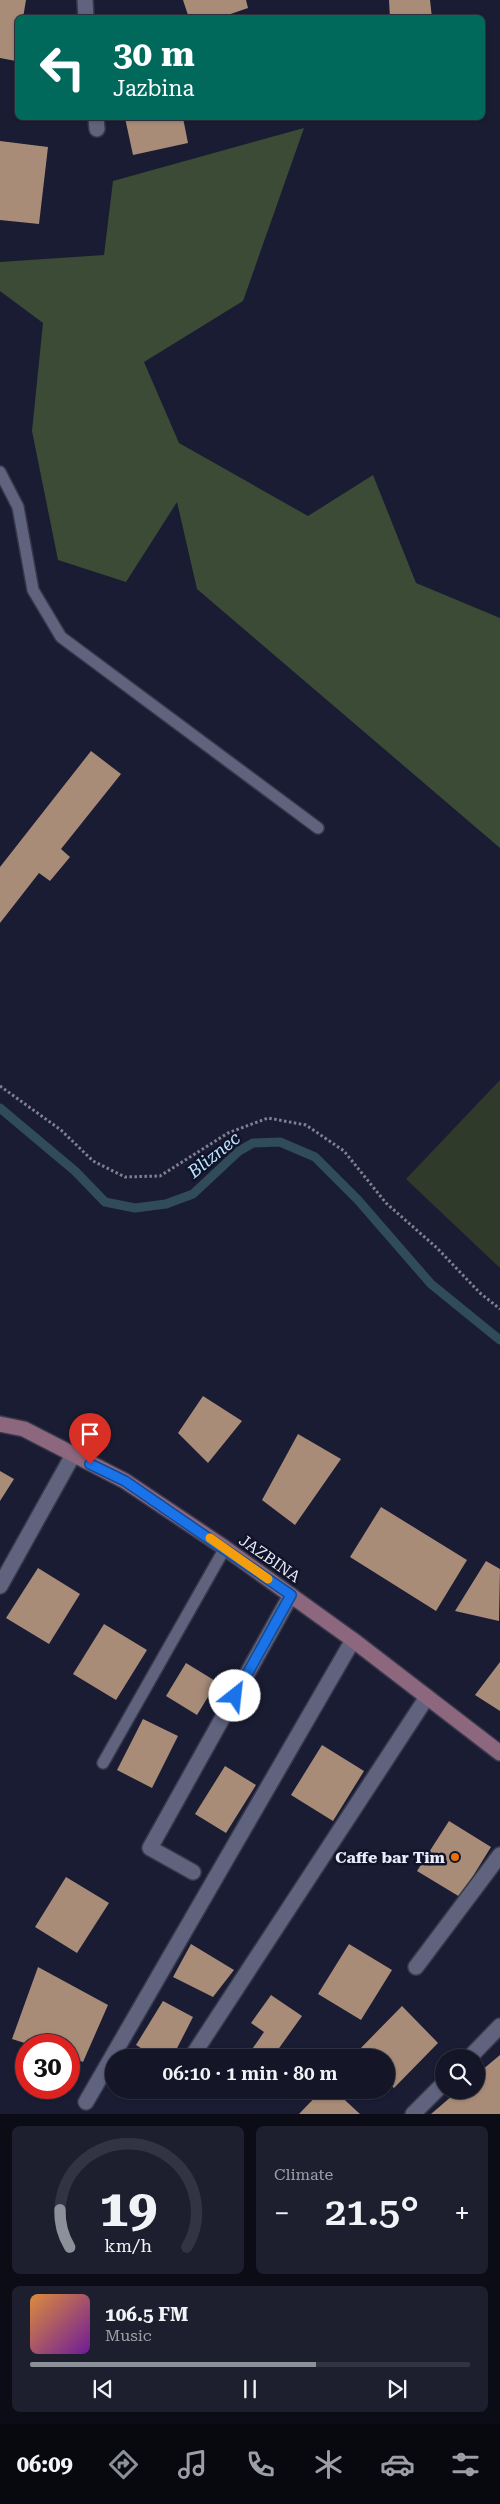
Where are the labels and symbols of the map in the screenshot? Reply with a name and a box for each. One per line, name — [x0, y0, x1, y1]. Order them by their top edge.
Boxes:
water label: Bliznec — [182, 1127, 245, 1183]
pin — [69, 1413, 111, 1464]
street label: JAZBINA — [235, 1530, 305, 1587]
position arrow — [208, 1669, 260, 1721]
place label: Caffe bar Tim — [335, 1848, 446, 1867]
marker: Caffe bar Tim — [449, 1851, 461, 1863]
speed limit sign: 30 — [15, 2034, 80, 2099]

